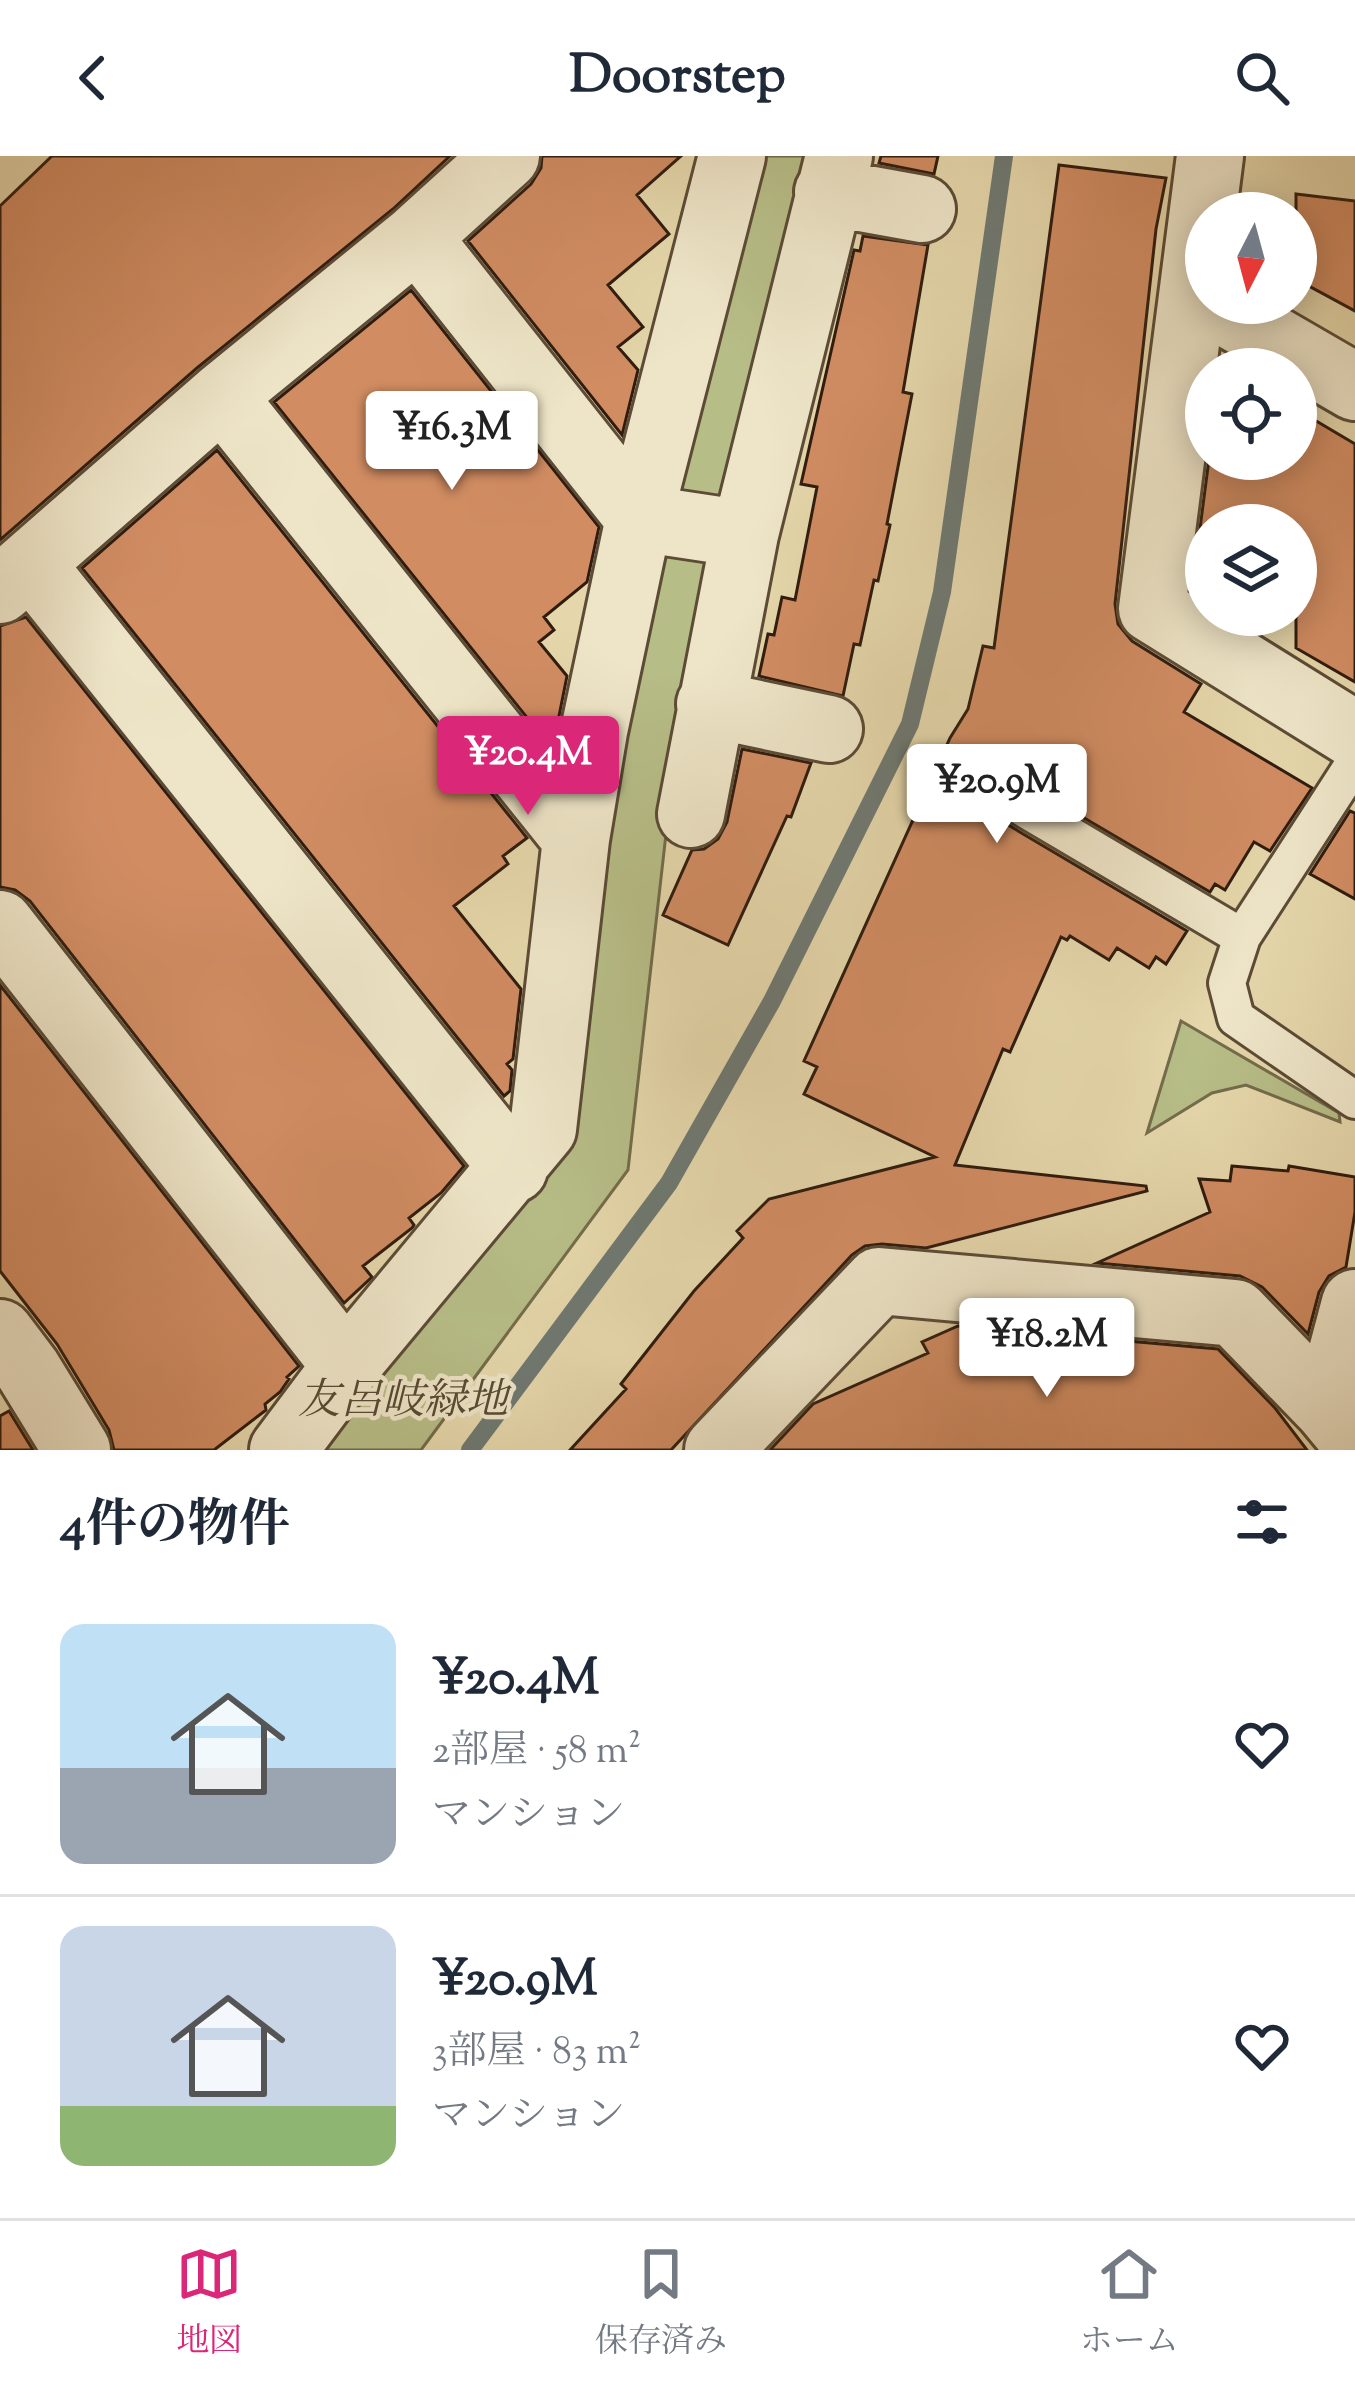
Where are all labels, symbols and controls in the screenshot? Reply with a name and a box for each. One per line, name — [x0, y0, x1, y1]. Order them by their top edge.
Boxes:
text: Doorstep — [569, 39, 786, 117]
icon: back — [60, 45, 126, 111]
icon: search — [1229, 45, 1295, 111]
north arrow — [1185, 192, 1317, 324]
map controls — [1185, 192, 1317, 636]
button: locate — [1185, 348, 1317, 480]
pin: ¥16.3M — [354, 391, 550, 493]
text: ¥16.3M — [393, 402, 511, 458]
button: layers — [1185, 504, 1317, 636]
pin: ¥20.4M — [430, 716, 626, 818]
text: ¥20.4M — [464, 727, 592, 783]
pin: ¥20.9M — [899, 744, 1095, 846]
text: ¥20.9M — [934, 755, 1060, 811]
pin: ¥18.2M — [949, 1298, 1145, 1400]
text: ¥18.2M — [986, 1309, 1108, 1365]
park label: 友呂岐緑地 — [298, 1373, 512, 1433]
icon: filters — [1229, 1489, 1295, 1555]
text: 4件の物件 — [60, 1491, 290, 1564]
text: ¥20.4M — [432, 1644, 599, 1717]
icon: home — [156, 1672, 300, 1816]
icon: heart — [1229, 1711, 1295, 1777]
text: 2部屋 · 58 m² — [432, 1725, 641, 1781]
text: マンション — [432, 1789, 625, 1845]
text: ¥20.9M — [432, 1945, 597, 2018]
icon: home — [156, 1974, 300, 2118]
icon: heart — [1229, 2013, 1295, 2079]
text: 3部屋 · 83 m² — [432, 2026, 641, 2082]
text: マンション — [432, 2090, 625, 2146]
tab: 地図 — [176, 2241, 242, 2367]
tab: 保存済み — [595, 2241, 727, 2367]
tab: ホーム — [1080, 2241, 1179, 2367]

